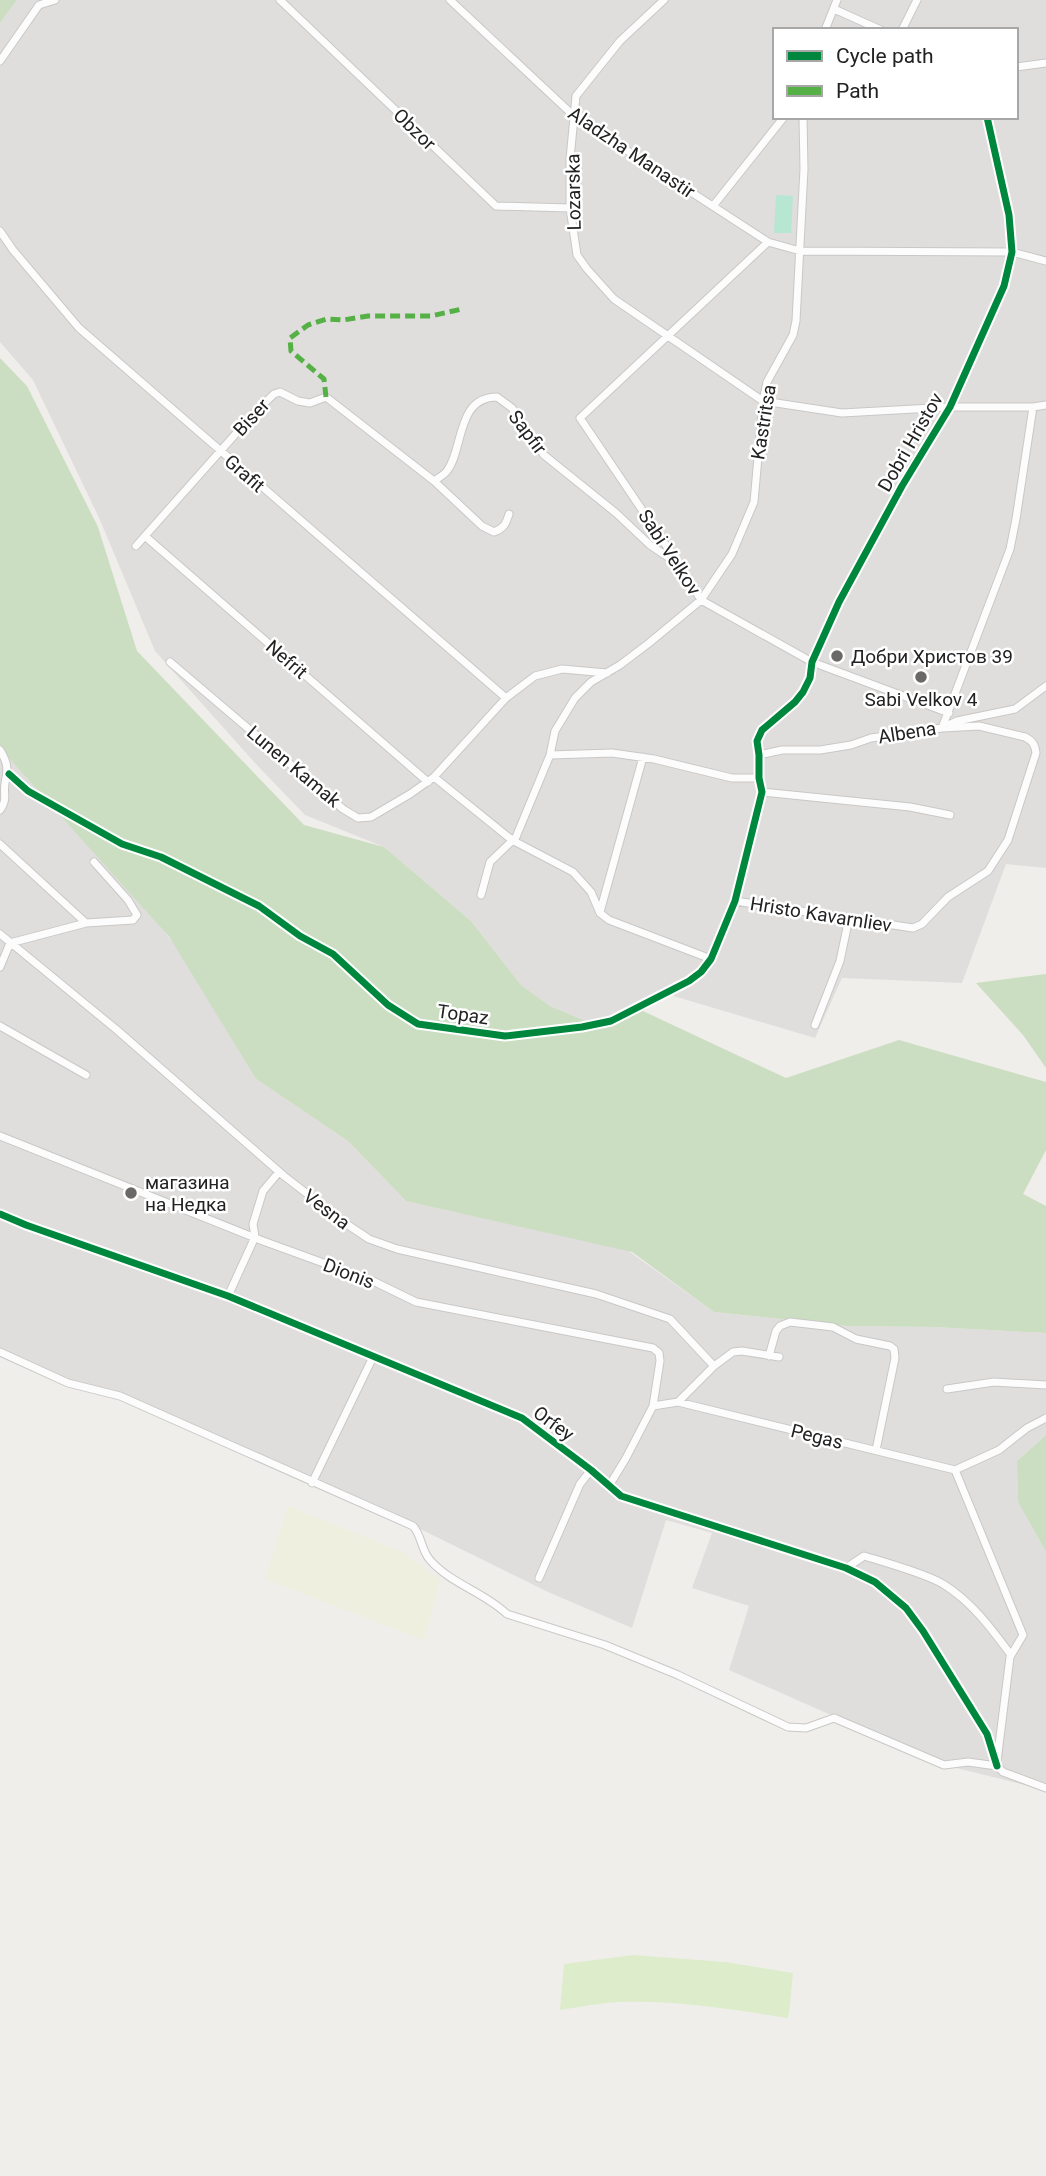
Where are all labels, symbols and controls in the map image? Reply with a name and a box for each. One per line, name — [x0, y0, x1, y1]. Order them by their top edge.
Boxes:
legend — [773, 28, 1018, 119]
text: Cycle path — [836, 44, 934, 68]
text: Path — [836, 79, 879, 103]
street label: Aladzha Manastir — [564, 102, 700, 204]
street label: Obzor — [389, 104, 441, 155]
street label: Lozarska — [561, 153, 586, 231]
street label: Kastritsa — [746, 383, 781, 461]
street label: Dobri Hristov — [873, 389, 948, 496]
street label: Biser — [228, 393, 275, 441]
street label: Sapfir — [504, 406, 552, 459]
street label: Grafit — [220, 450, 270, 497]
street label: Sabi Velkov — [633, 505, 706, 599]
street label: Nefrit — [261, 635, 312, 684]
place label: Добри Христов 39 — [851, 645, 1013, 668]
marker: Добри Христов 39 — [829, 648, 845, 664]
marker: Sabi Velkov 4 — [913, 669, 929, 685]
place label: Sabi Velkov 4 — [865, 688, 978, 711]
street label: Albena — [876, 717, 938, 748]
street label: Lunen Kamak — [242, 721, 345, 812]
street label: Hristo Kavarnliev — [749, 892, 893, 937]
street label: Topaz — [436, 1000, 490, 1029]
place label: магазина на Недка — [145, 1171, 230, 1216]
street label: Vesna — [299, 1184, 355, 1234]
marker: магазина на Недка — [123, 1185, 139, 1201]
street label: Dionis — [320, 1253, 378, 1294]
street label: Orfey — [529, 1401, 579, 1446]
street label: Pegas — [788, 1419, 845, 1454]

